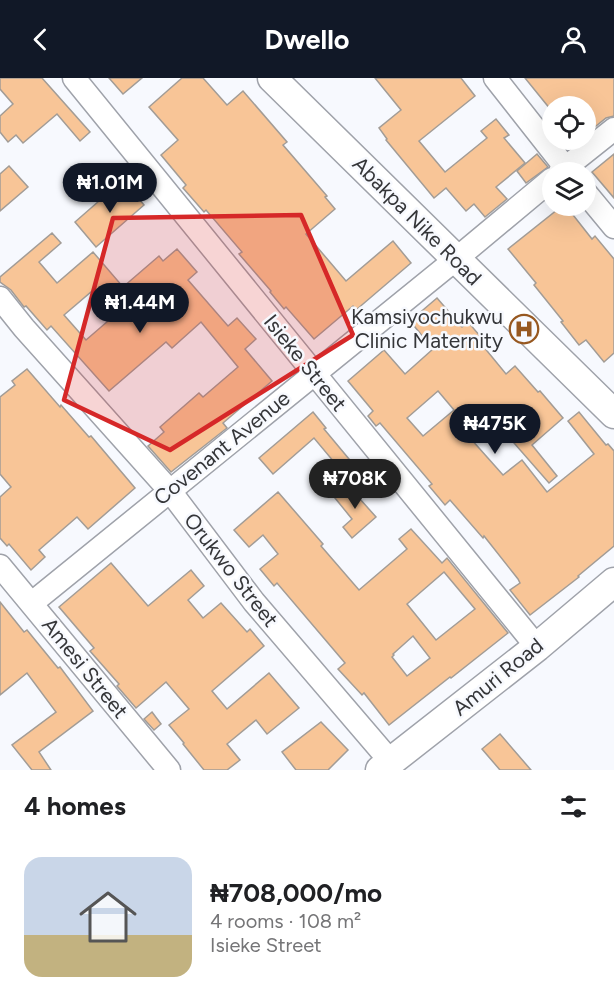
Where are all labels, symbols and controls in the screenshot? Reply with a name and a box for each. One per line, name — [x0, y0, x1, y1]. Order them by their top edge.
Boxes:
icon: back — [24, 23, 57, 56]
text: Dwello — [265, 23, 349, 56]
icon: person — [557, 23, 590, 56]
map controls — [542, 96, 596, 216]
button: locate — [542, 96, 596, 150]
street label: Abakpa Nike Road — [348, 151, 487, 290]
button: layers — [542, 162, 596, 216]
pin: ₦1.01M — [61, 163, 159, 214]
text: ₦1.01M — [77, 170, 143, 194]
pin: ₦1.44M — [91, 283, 189, 334]
text: ₦1.44M — [105, 290, 175, 314]
place label: Kamsiyochukwu Clinic Maternity — [351, 304, 503, 353]
street label: Isieke Street — [259, 309, 352, 416]
hospital icon: Kamsiyochukwu Clinic Maternity — [508, 313, 540, 345]
street label: Covenant Avenue — [149, 385, 295, 510]
pin: ₦475K — [453, 404, 537, 455]
text: ₦475K — [463, 411, 527, 435]
pin: ₦708K — [313, 459, 397, 510]
text: ₦708K — [323, 466, 387, 490]
street label: Orukwo Street — [179, 508, 284, 632]
street label: Amesi Street — [37, 612, 134, 723]
street label: Amuri Road — [447, 633, 548, 721]
text: 4 homes — [24, 790, 126, 822]
icon: filters — [557, 790, 590, 823]
text: ₦708,000/mo — [210, 877, 382, 909]
icon: home — [72, 881, 144, 953]
text: 4 rooms · 108 m² — [210, 909, 361, 933]
text: Isieke Street — [210, 933, 322, 957]

